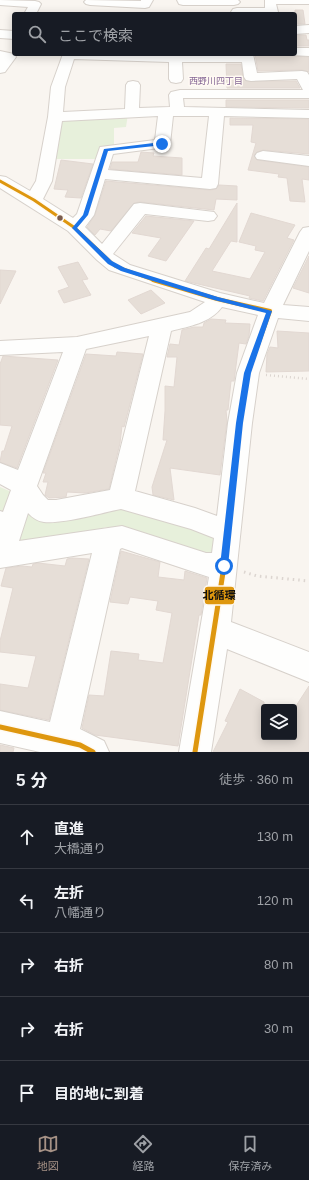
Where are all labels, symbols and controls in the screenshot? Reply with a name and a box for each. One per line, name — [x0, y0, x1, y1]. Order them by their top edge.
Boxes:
search box — [12, 12, 297, 56]
icon: search — [26, 23, 48, 45]
text: ここで検索 — [58, 27, 133, 44]
district label: 西野川四丁目 — [189, 76, 243, 86]
route end — [153, 135, 171, 153]
unlabelled marker — [55, 213, 65, 223]
route start — [215, 557, 233, 575]
line badge: 北循環 — [204, 586, 235, 605]
text: 北循環 — [203, 589, 236, 601]
map controls — [261, 704, 297, 740]
button: layers — [261, 704, 297, 740]
text: 5 分 — [16, 771, 47, 790]
text: 徒歩 · 360 m — [219, 772, 293, 787]
text: 直進 — [54, 820, 84, 837]
icon: ahead — [16, 826, 38, 848]
text: 130 m — [257, 829, 293, 844]
text: 大橋通り — [54, 841, 106, 856]
text: 左折 — [54, 884, 84, 901]
icon: left — [16, 890, 38, 912]
text: 120 m — [257, 893, 293, 908]
text: 八幡通り — [54, 905, 106, 920]
icon: right — [16, 954, 38, 976]
text: 右折 — [54, 957, 84, 974]
text: 80 m — [264, 957, 293, 972]
icon: right — [16, 1018, 38, 1040]
text: 右折 — [54, 1021, 84, 1038]
text: 30 m — [264, 1021, 293, 1036]
icon: arrive — [16, 1082, 38, 1104]
text: 目的地に到着 — [54, 1085, 144, 1102]
tab: 地図 — [37, 1133, 59, 1173]
tab: 経路 — [132, 1133, 154, 1173]
tab: 保存済み — [228, 1133, 272, 1173]

